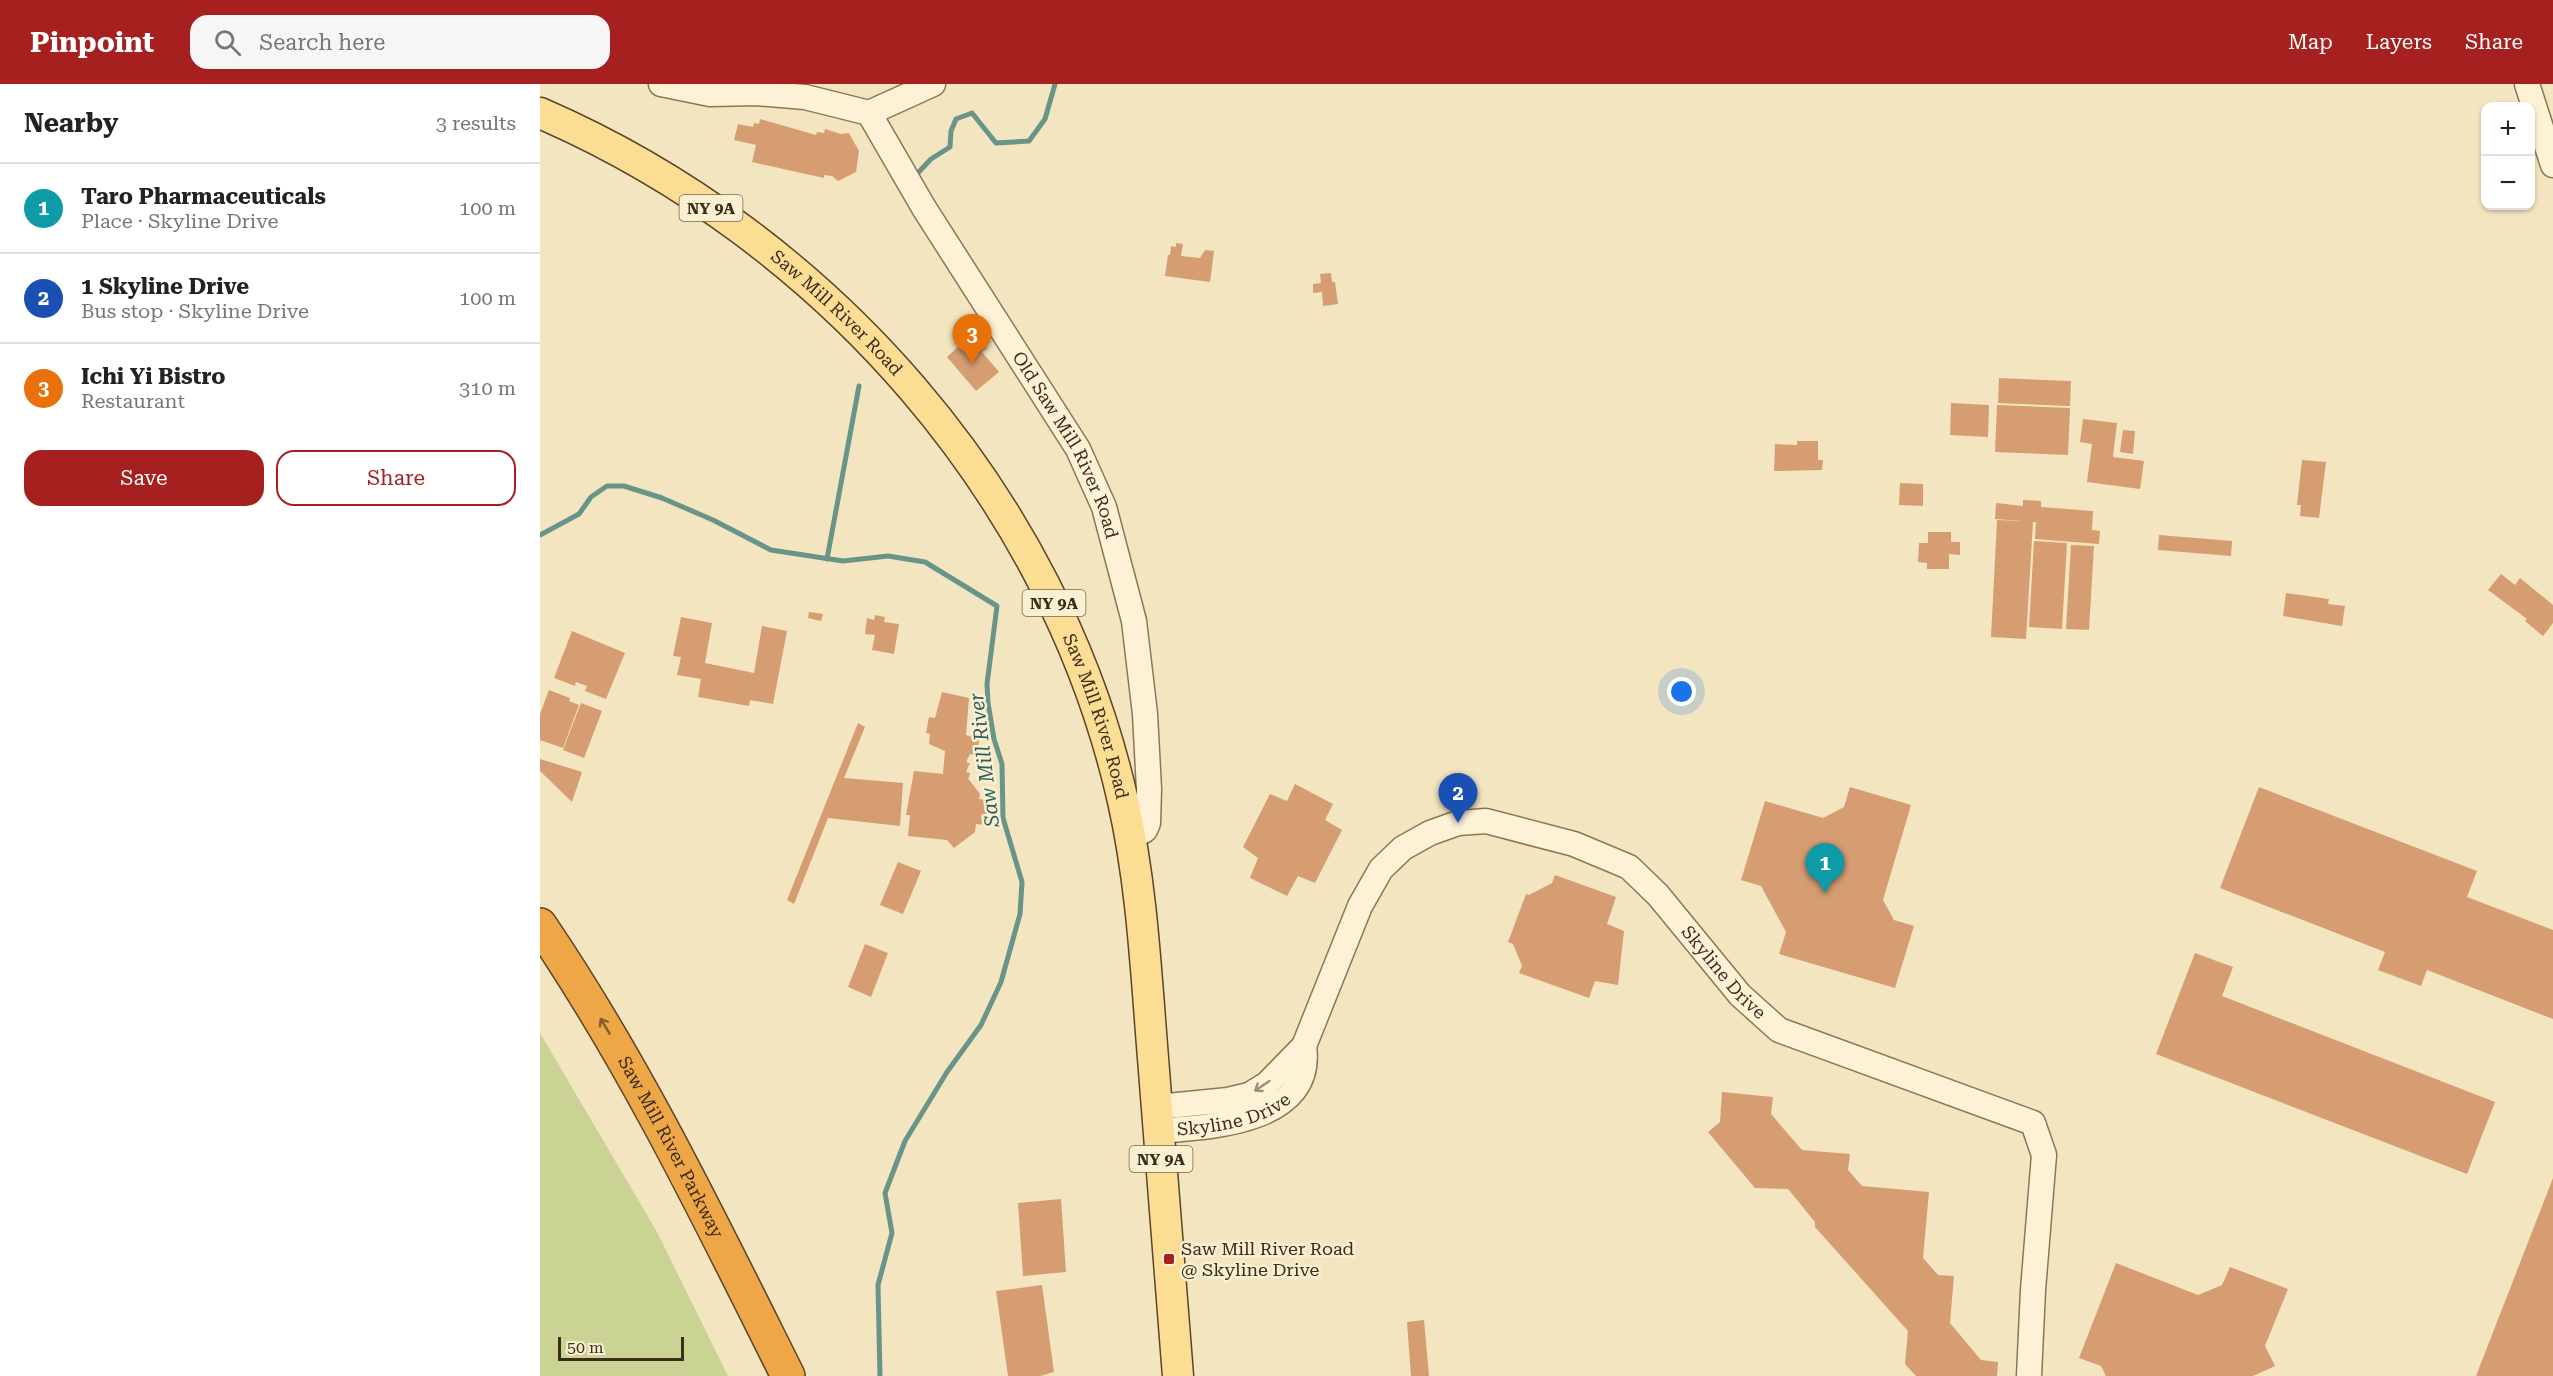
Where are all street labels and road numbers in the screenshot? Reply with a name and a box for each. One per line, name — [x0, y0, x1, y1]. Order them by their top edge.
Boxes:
road number: NY 9A — [680, 195, 742, 221]
street label: Saw Mill River Road — [767, 245, 907, 380]
street label: Old Saw Mill River Road — [1008, 347, 1123, 541]
road number: NY 9A — [1022, 590, 1086, 616]
street label: Saw Mill River Road — [1059, 630, 1133, 801]
street label: Skyline Drive — [1677, 921, 1771, 1023]
street label: Saw Mill River Parkway — [614, 1052, 728, 1242]
street label: Skyline Drive — [1176, 1088, 1295, 1140]
road number: NY 9A — [1130, 1146, 1192, 1172]

